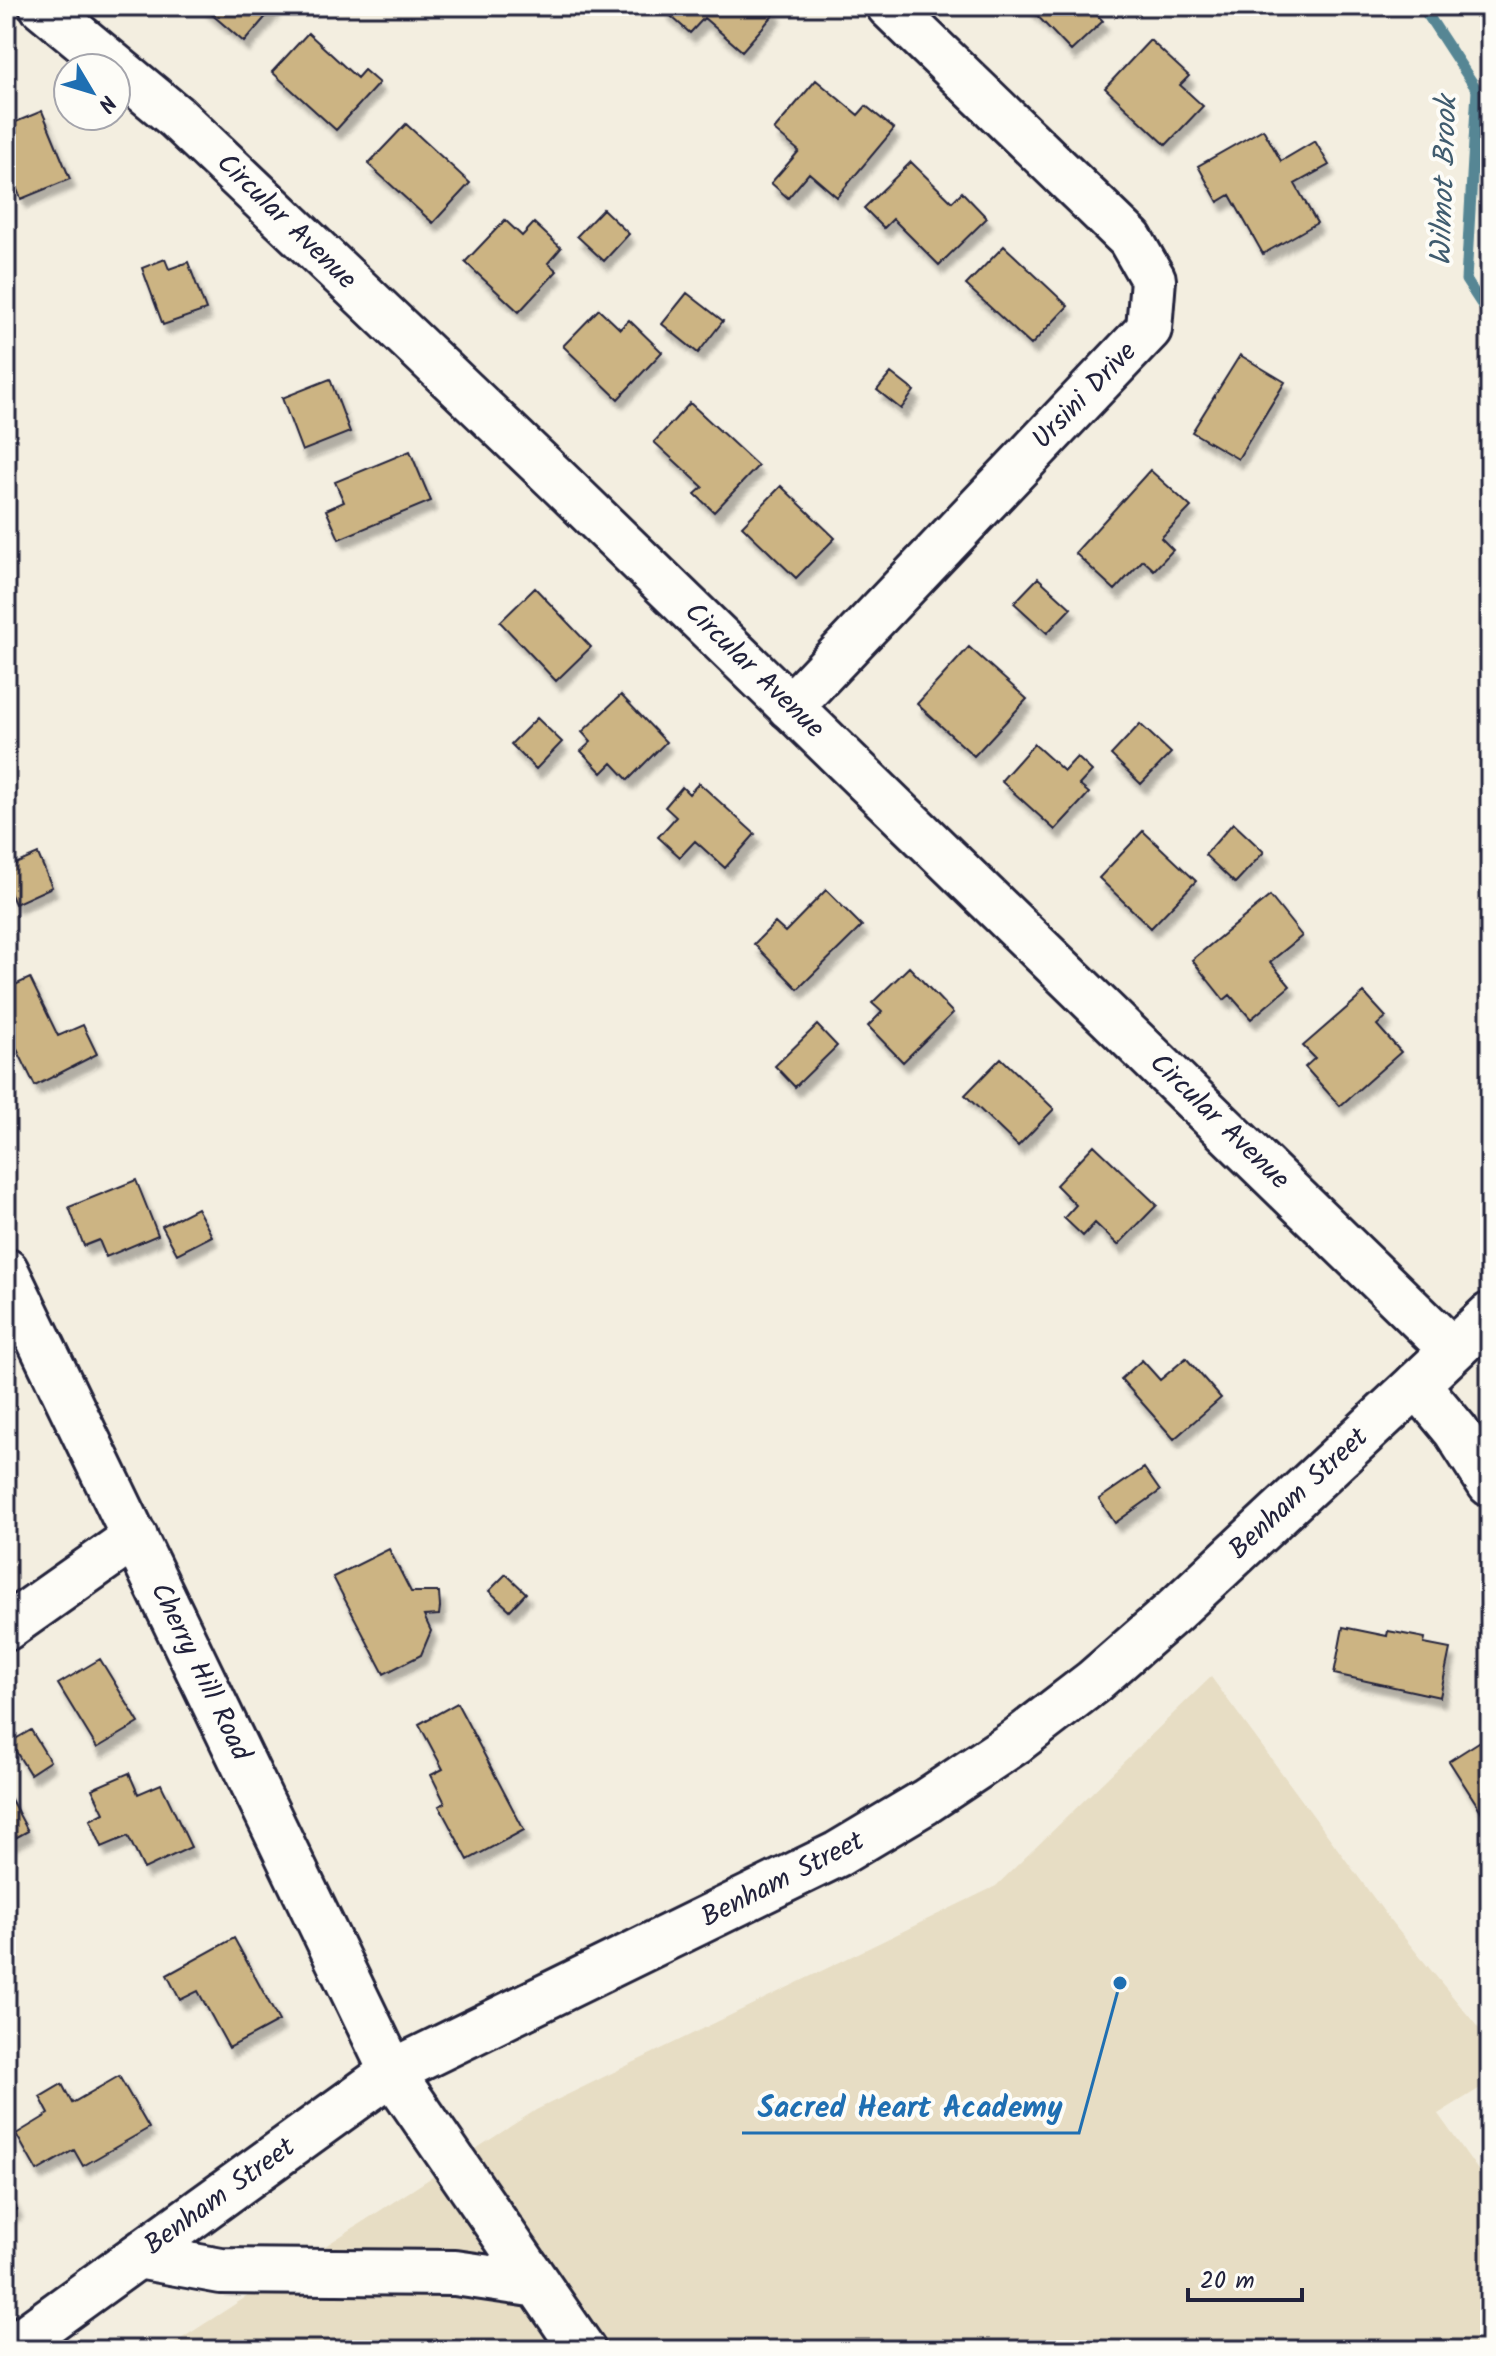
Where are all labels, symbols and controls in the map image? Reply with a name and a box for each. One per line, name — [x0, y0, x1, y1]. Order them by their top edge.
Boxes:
north arrow — [52, 52, 132, 132]
text: N — [88, 87, 124, 119]
water label: Wilmot Brook — [1418, 92, 1472, 266]
street label: Circular Avenue — [205, 143, 367, 302]
street label: Ursini Drive — [1022, 331, 1149, 460]
street label: Circular Avenue — [673, 592, 835, 751]
street label: Circular Avenue — [1138, 1043, 1300, 1202]
street label: Benham Street — [1219, 1416, 1380, 1571]
street label: Cherry Hill Road — [137, 1575, 263, 1770]
street label: Benham Street — [693, 1819, 874, 1940]
callout: Sacred Heart Academy — [742, 2079, 1079, 2133]
text: Sacred Heart Academy — [757, 2085, 1063, 2133]
street label: Benham Street — [135, 2126, 306, 2268]
scale bar — [1188, 2252, 1302, 2302]
text: 20 m — [1200, 2262, 1255, 2301]

